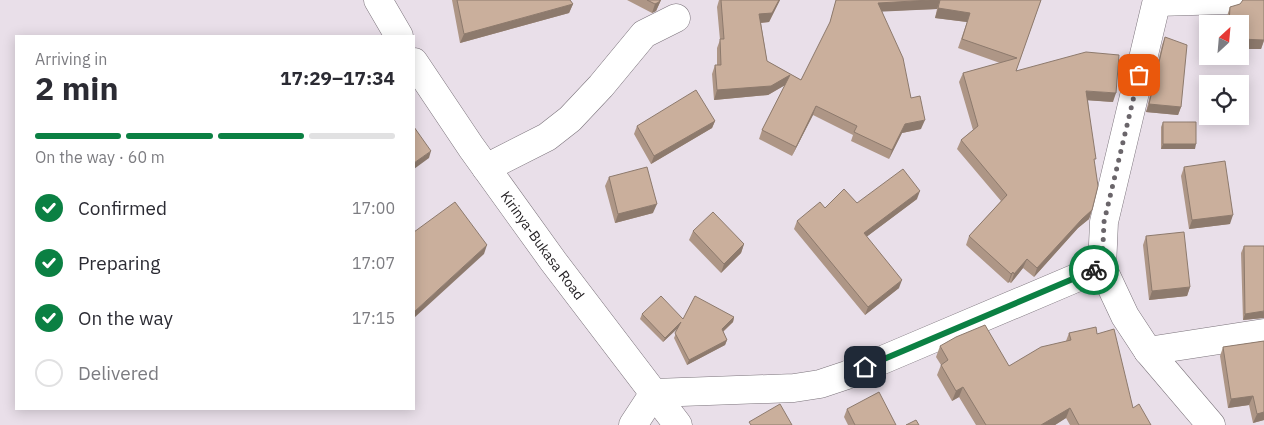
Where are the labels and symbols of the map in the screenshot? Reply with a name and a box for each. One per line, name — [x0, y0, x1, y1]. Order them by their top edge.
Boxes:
north arrow — [1199, 15, 1249, 65]
pin — [1118, 54, 1160, 96]
street label: Kirinya-Bukasa Road — [497, 188, 588, 303]
courier — [1069, 245, 1119, 295]
pin — [844, 346, 886, 388]

